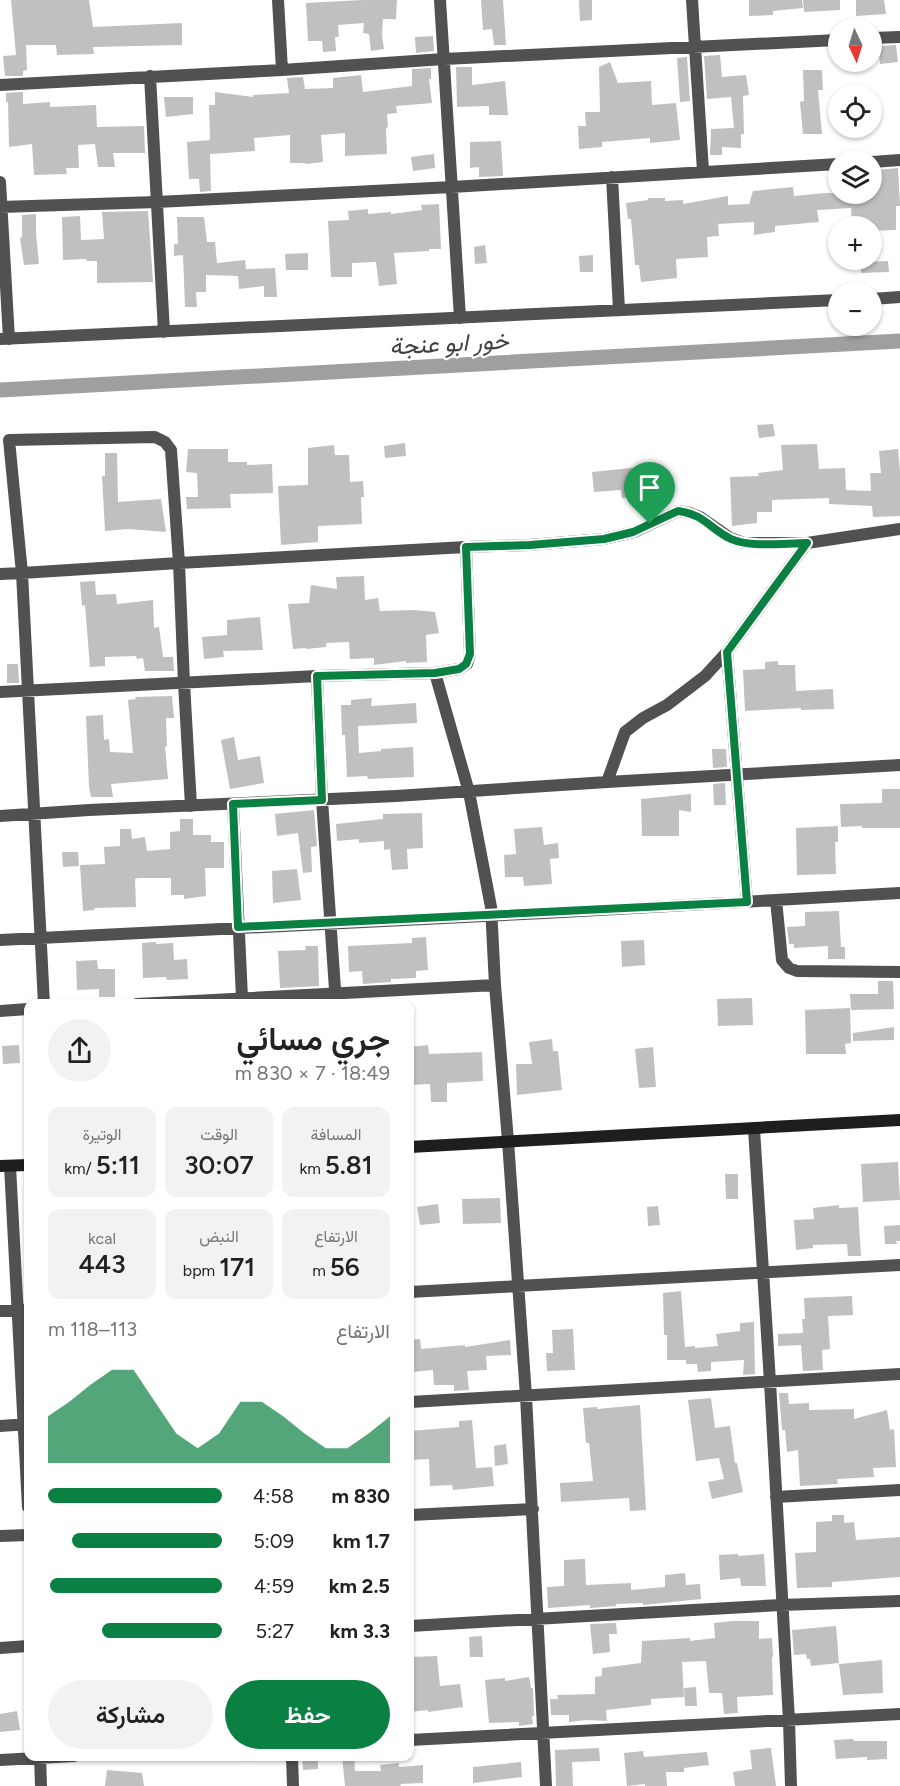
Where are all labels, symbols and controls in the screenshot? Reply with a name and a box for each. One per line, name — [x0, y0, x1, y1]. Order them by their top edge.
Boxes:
north arrow — [828, 18, 882, 72]
map controls — [828, 18, 882, 336]
button: locate — [828, 84, 882, 138]
button: layers — [828, 150, 882, 204]
button: + — [828, 216, 882, 270]
button: − — [828, 282, 882, 336]
water label: خور ابو عنجة — [389, 325, 510, 362]
pin — [624, 462, 675, 524]
icon: arrive — [633, 471, 666, 504]
button: share — [48, 1019, 111, 1082]
text: جري مسائي — [236, 1019, 390, 1058]
text: 18:49 · 7 × 830 m — [235, 1061, 390, 1085]
text: الوتيرة — [82, 1125, 122, 1144]
text: الوقت — [200, 1125, 238, 1144]
text: المسافة — [311, 1125, 361, 1144]
text: 5:11 — [96, 1149, 140, 1181]
text: 30:07 — [184, 1149, 254, 1181]
text: 5.81 — [325, 1149, 373, 1181]
text: /km — [64, 1159, 96, 1178]
text: km — [299, 1159, 325, 1178]
text: النبض — [199, 1227, 239, 1246]
text: الارتفاع — [314, 1227, 358, 1246]
text: kcal — [88, 1229, 116, 1248]
text: 443 — [79, 1248, 125, 1280]
text: 171 — [219, 1251, 255, 1283]
text: 56 — [330, 1251, 360, 1283]
text: bpm — [183, 1261, 219, 1280]
text: m — [312, 1261, 330, 1280]
text: 113–118 m — [48, 1317, 137, 1341]
text: الارتفاع — [336, 1319, 390, 1343]
text: 4:58 — [253, 1484, 294, 1508]
text: 830 m — [331, 1484, 390, 1508]
text: 5:09 — [253, 1529, 294, 1553]
text: 1.7 km — [333, 1529, 390, 1553]
text: 4:59 — [254, 1574, 294, 1598]
text: 2.5 km — [329, 1574, 390, 1598]
text: 5:27 — [256, 1619, 294, 1643]
text: 3.3 km — [330, 1619, 390, 1643]
button: مشاركة — [48, 1680, 213, 1749]
button: حفظ — [225, 1680, 390, 1749]

